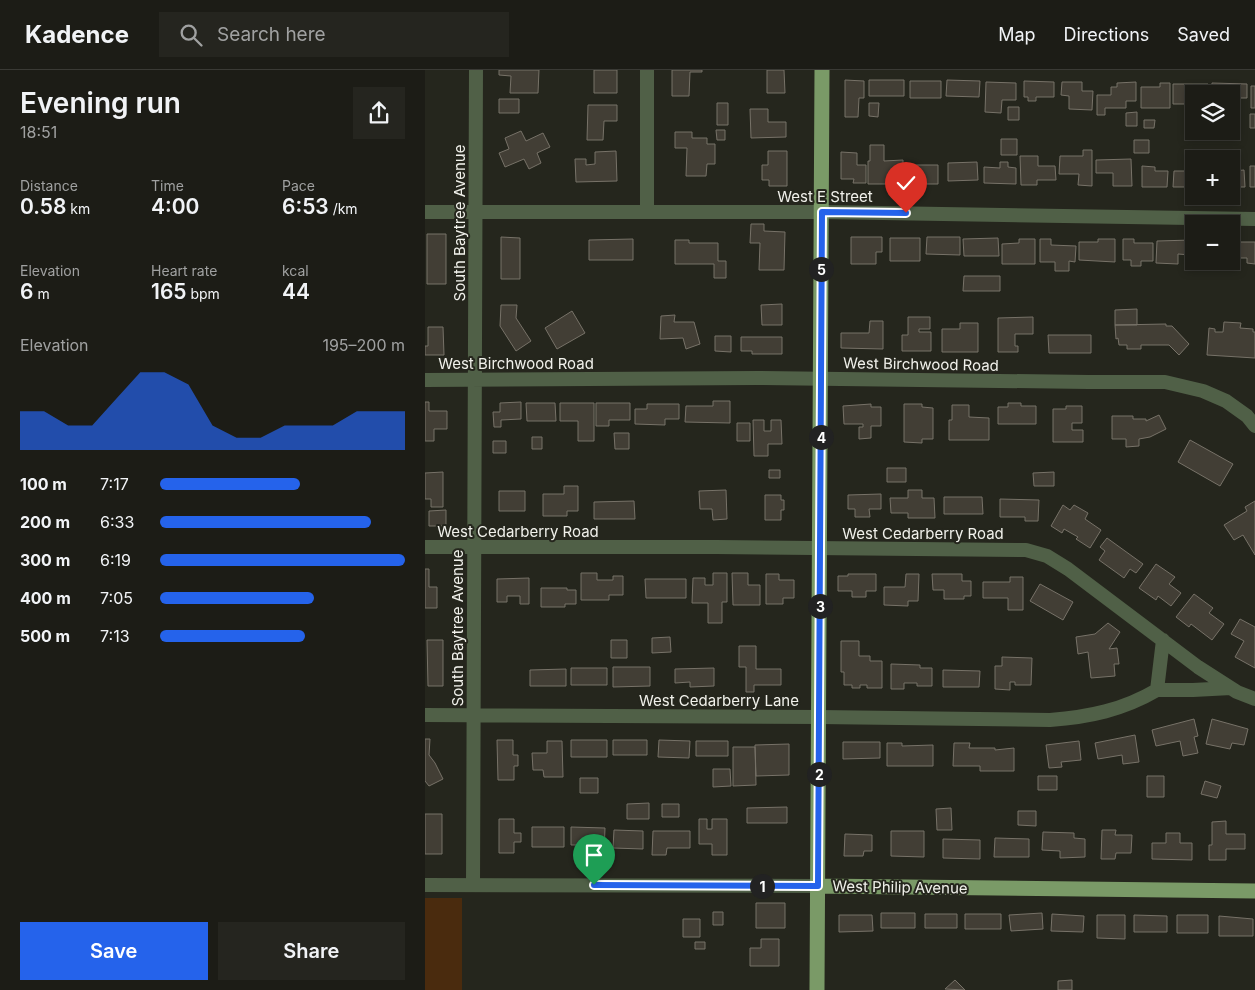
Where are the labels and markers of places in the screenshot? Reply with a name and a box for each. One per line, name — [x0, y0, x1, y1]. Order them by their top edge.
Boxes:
pin — [885, 162, 927, 213]
pin: 5 — [809, 256, 833, 282]
pin: 4 — [809, 424, 833, 450]
pin: 3 — [807, 594, 833, 618]
pin: 2 — [807, 762, 831, 786]
pin — [573, 834, 615, 885]
pin: 1 — [749, 874, 775, 898]

